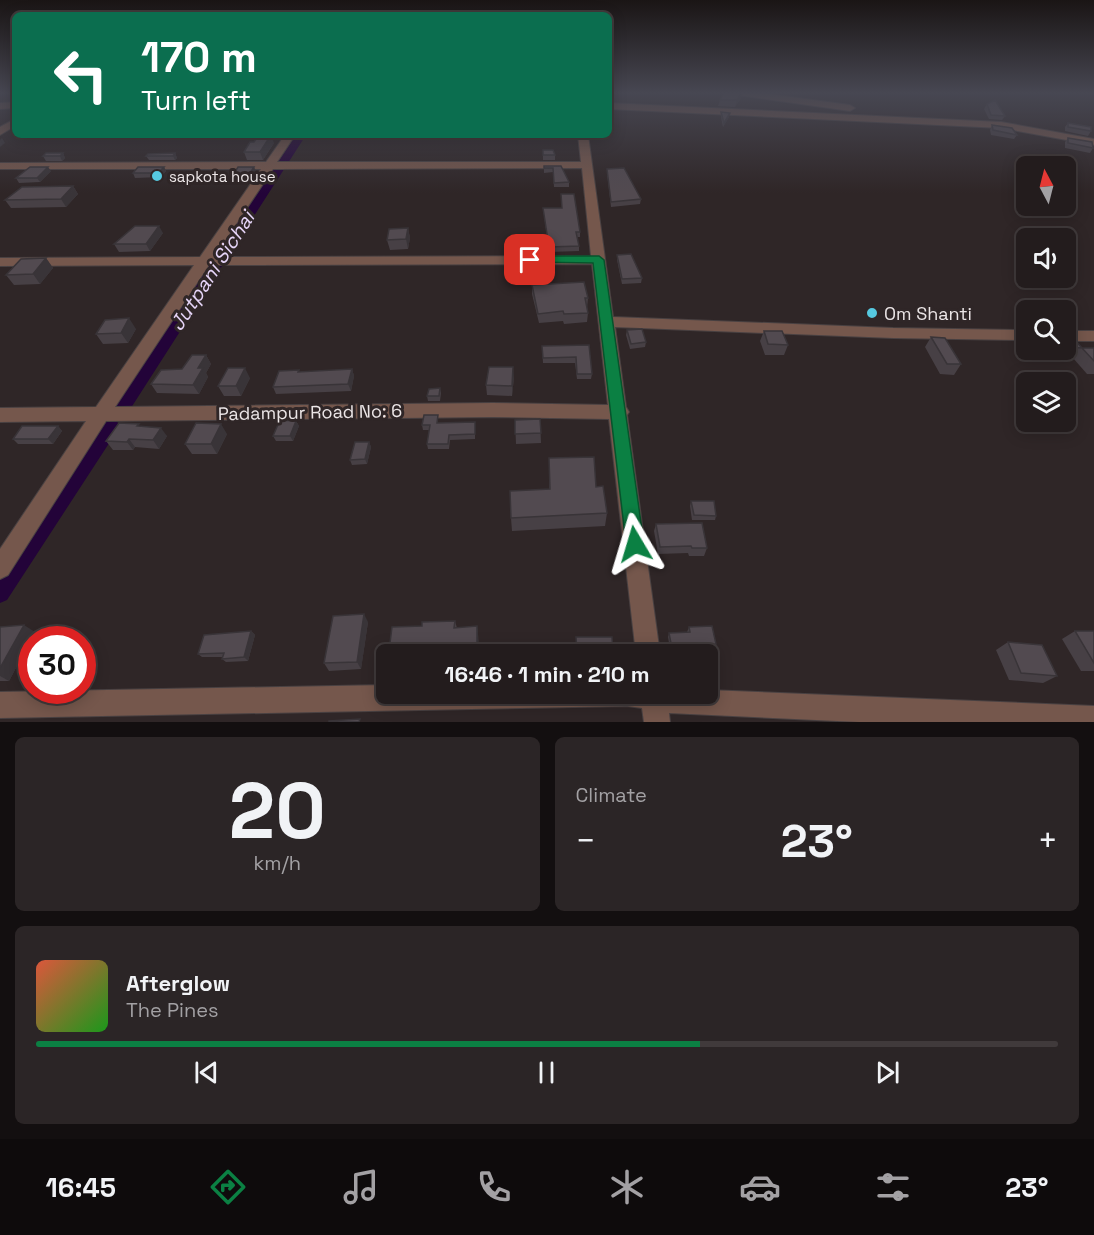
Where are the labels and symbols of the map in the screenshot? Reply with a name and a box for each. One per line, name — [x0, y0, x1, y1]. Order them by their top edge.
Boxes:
north arrow — [1016, 156, 1076, 216]
place label: sapkota house — [169, 167, 276, 186]
marker: sapkota house — [150, 169, 164, 183]
water label: Jutpani Sichai — [164, 205, 261, 336]
pin — [504, 234, 555, 285]
place label: Om Shanti — [884, 302, 972, 325]
marker: Om Shanti — [865, 306, 879, 320]
street label: Padampur Road No: 6 — [218, 399, 402, 425]
position arrow — [603, 512, 667, 576]
speed limit sign: 30 — [18, 626, 96, 704]

